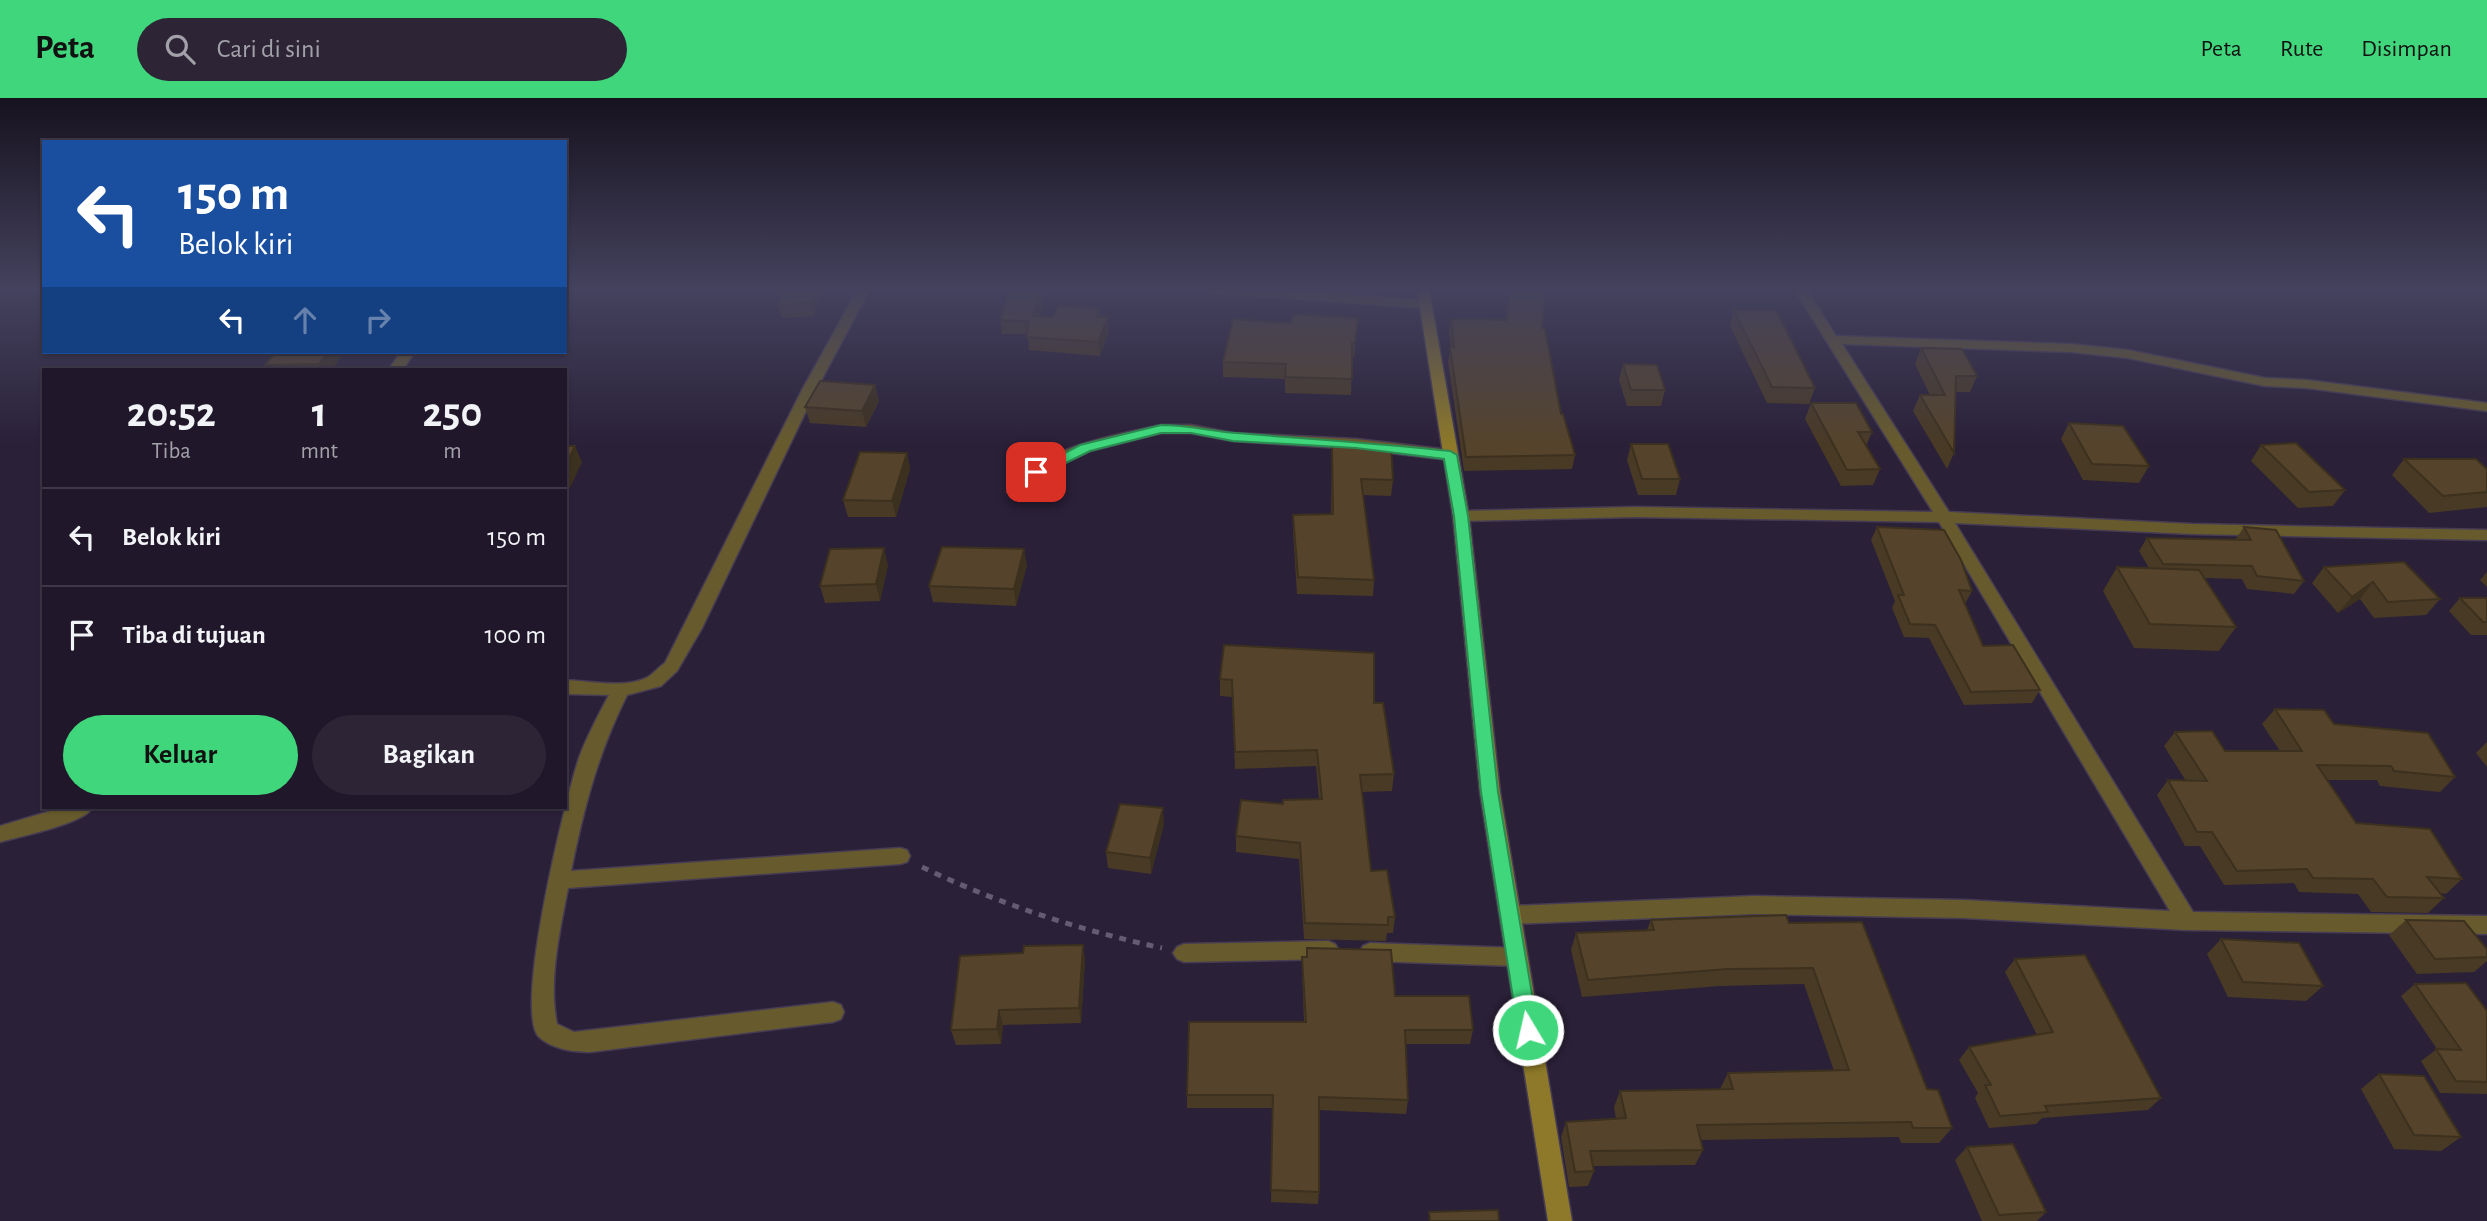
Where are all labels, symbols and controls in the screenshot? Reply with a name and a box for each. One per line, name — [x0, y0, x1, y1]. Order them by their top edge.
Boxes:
search box — [137, 18, 627, 81]
icon: search — [161, 30, 199, 68]
text: Peta — [35, 32, 95, 65]
text: Cari di sini — [217, 36, 321, 62]
text: Peta — [2201, 37, 2242, 61]
text: Rute — [2280, 37, 2323, 61]
text: Disimpan — [2361, 37, 2452, 61]
icon: left — [63, 168, 154, 259]
text: 150 m — [178, 170, 289, 219]
text: Belok kiri — [178, 228, 294, 260]
icon: left — [213, 301, 251, 339]
icon: ahead — [286, 301, 324, 339]
icon: right — [359, 301, 397, 339]
text: 20:52 — [127, 392, 216, 434]
text: 1 — [312, 392, 327, 434]
text: 250 — [423, 392, 482, 434]
text: Tiba — [152, 440, 191, 463]
text: mnt — [301, 440, 338, 463]
text: m — [443, 440, 462, 463]
pin — [1006, 442, 1066, 502]
icon: arrive — [1017, 453, 1055, 491]
icon: left — [63, 518, 101, 556]
text: Belok kiri — [122, 524, 221, 550]
text: 150 m — [487, 524, 546, 550]
icon: arrive — [63, 616, 101, 654]
text: Tiba di tujuan — [122, 622, 266, 648]
text: 100 m — [485, 622, 546, 648]
button: Keluar — [63, 715, 298, 795]
button: Bagikan — [312, 715, 546, 795]
position arrow — [1491, 993, 1565, 1067]

